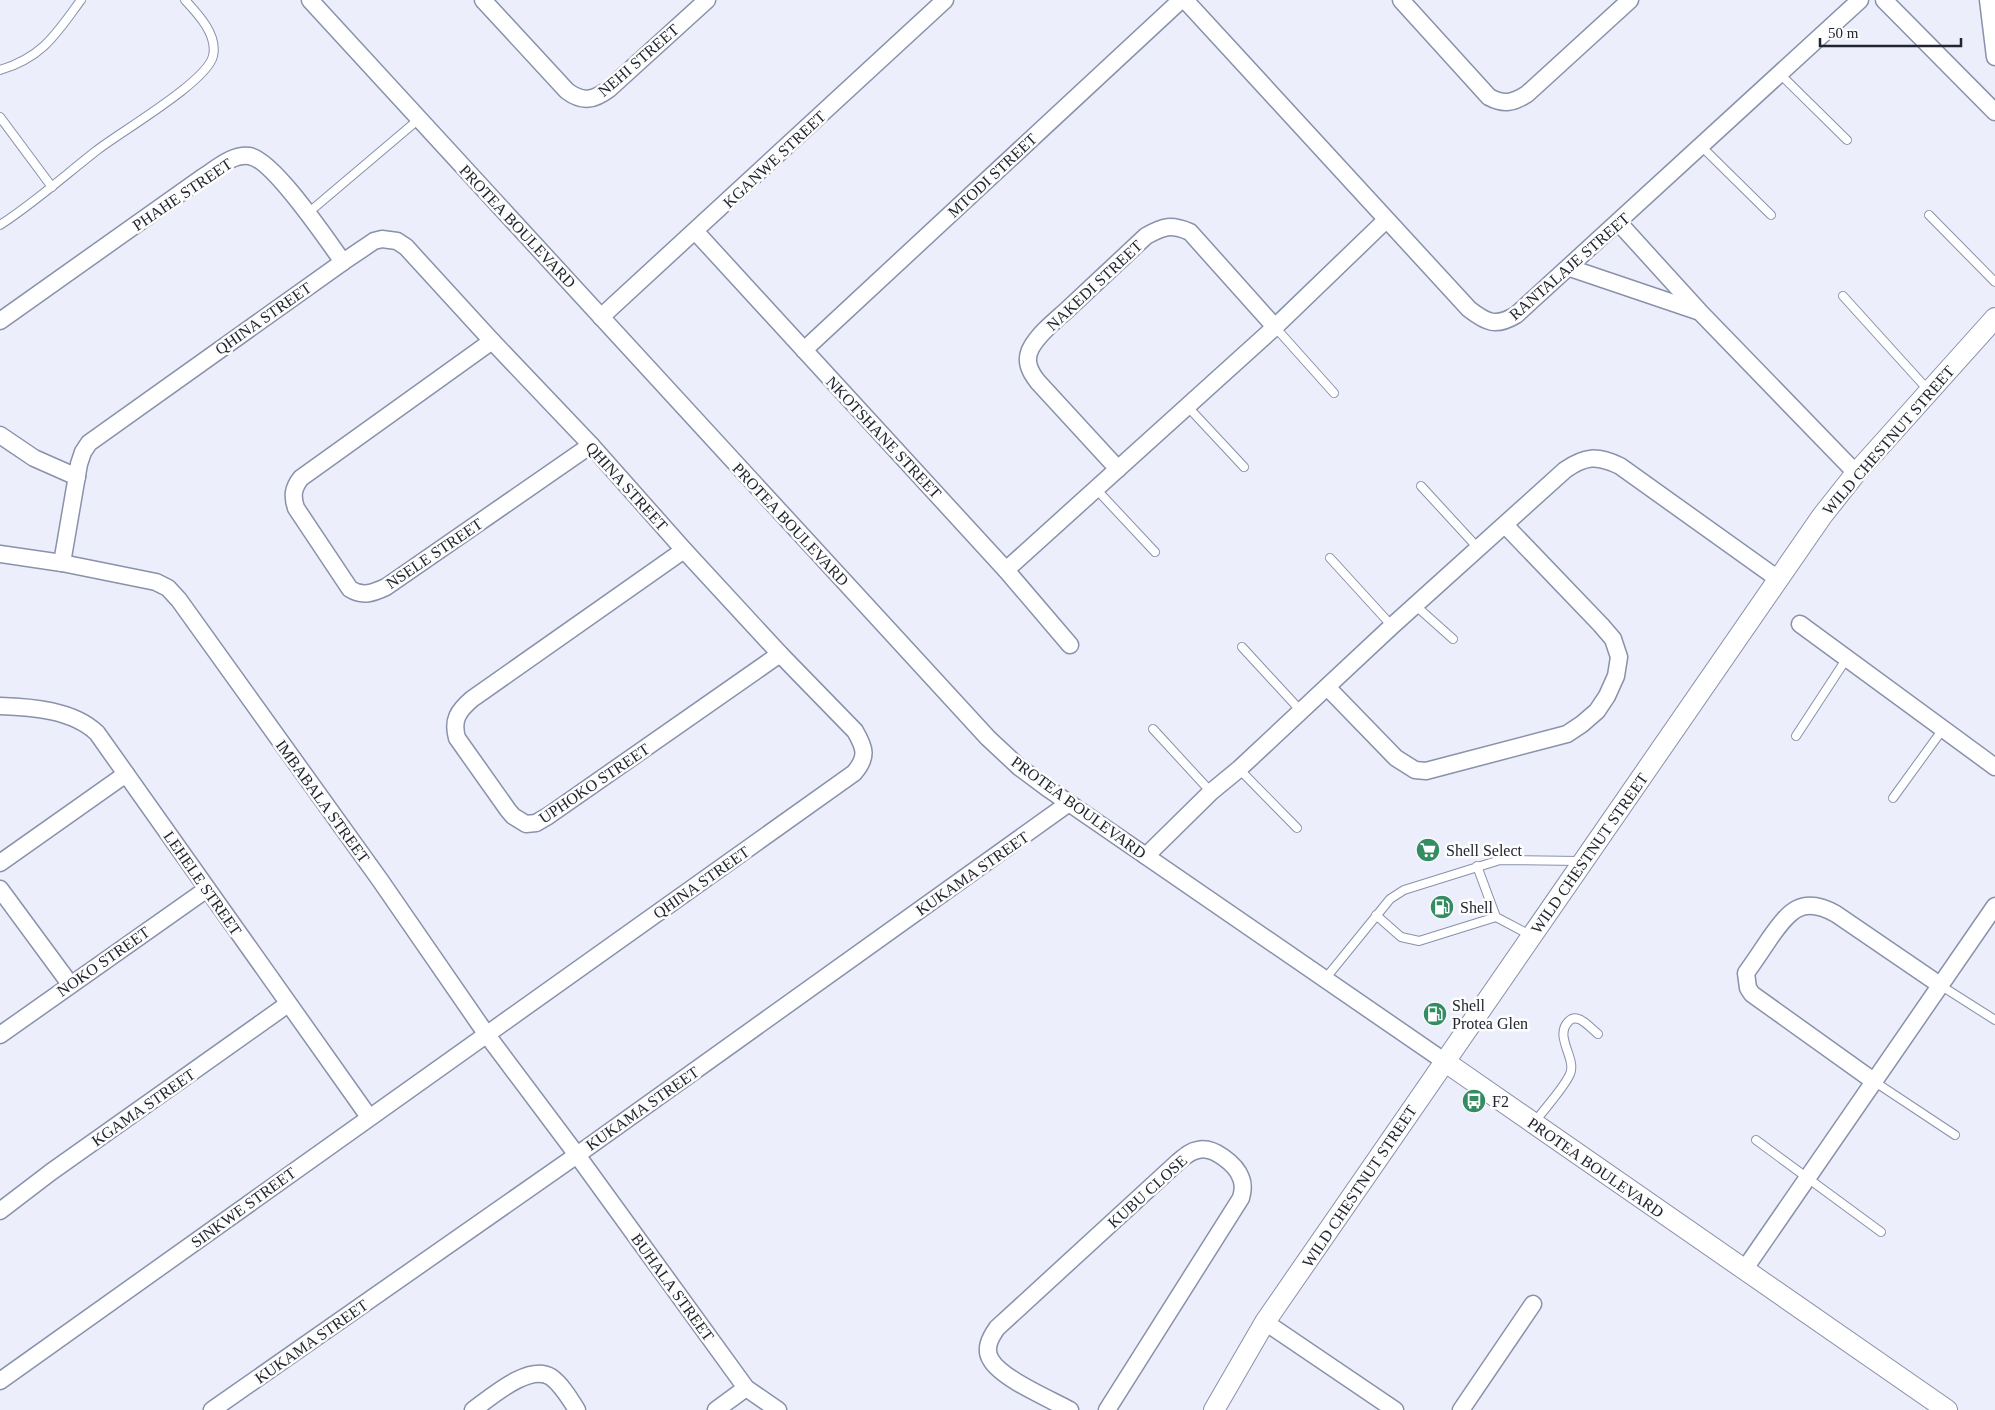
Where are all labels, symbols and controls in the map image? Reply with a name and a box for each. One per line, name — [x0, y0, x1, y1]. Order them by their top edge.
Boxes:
scale bar — [1820, 15, 1961, 47]
street label: NEHI STREET — [595, 21, 682, 100]
text: 50 m — [1828, 25, 1859, 41]
street label: KGANWE STREET — [720, 107, 829, 211]
street label: MTODI STREET — [945, 130, 1040, 221]
street label: PHAHE STREET — [129, 155, 235, 234]
street label: PROTEA BOULEVARD — [456, 161, 579, 291]
street label: RANTALAJE STREET — [1506, 209, 1633, 323]
street label: NAKEDI STREET — [1043, 237, 1146, 334]
street label: QHINA STREET — [212, 279, 315, 358]
street label: WILD CHESTNUT STREET — [1819, 362, 1958, 518]
street label: NKOTSHANE STREET — [823, 373, 945, 502]
street label: QHINA STREET — [582, 439, 671, 534]
street label: PROTEA BOULEVARD — [729, 459, 852, 589]
street label: NSELE STREET — [383, 515, 486, 592]
street label: IMBABALA STREET — [272, 737, 373, 866]
street label: UPHOKO STREET — [536, 740, 653, 827]
street label: PROTEA BOULEVARD — [1008, 753, 1149, 862]
street label: WILD CHESTNUT STREET — [1527, 770, 1651, 937]
street label: LEHELE STREET — [160, 828, 245, 939]
street label: KUKAMA STREET — [913, 828, 1032, 919]
supermarket icon: Shell Select — [1415, 837, 1441, 863]
place label: Shell Select — [1446, 842, 1523, 859]
street label: QHINA STREET — [650, 843, 753, 922]
fuel station icon: Shell — [1429, 894, 1455, 920]
place label: Shell — [1460, 899, 1493, 916]
street label: NOKO STREET — [54, 923, 153, 1000]
place label: Shell Protea Glen — [1452, 997, 1528, 1032]
fuel station icon: Shell Protea Glen — [1422, 1001, 1448, 1027]
street label: KUKAMA STREET — [583, 1063, 702, 1154]
street label: KGAMA STREET — [88, 1065, 198, 1149]
bus stop icon: F2 — [1461, 1088, 1487, 1114]
place label: F2 — [1492, 1093, 1509, 1110]
street label: WILD CHESTNUT STREET — [1299, 1102, 1420, 1270]
street label: PROTEA BOULEVARD — [1525, 1114, 1667, 1221]
street label: KUBU CLOSE — [1104, 1152, 1190, 1231]
street label: SINKWE STREET — [188, 1164, 299, 1251]
street label: BUHALA STREET — [628, 1230, 717, 1344]
street label: KUKAMA STREET — [252, 1296, 371, 1387]

